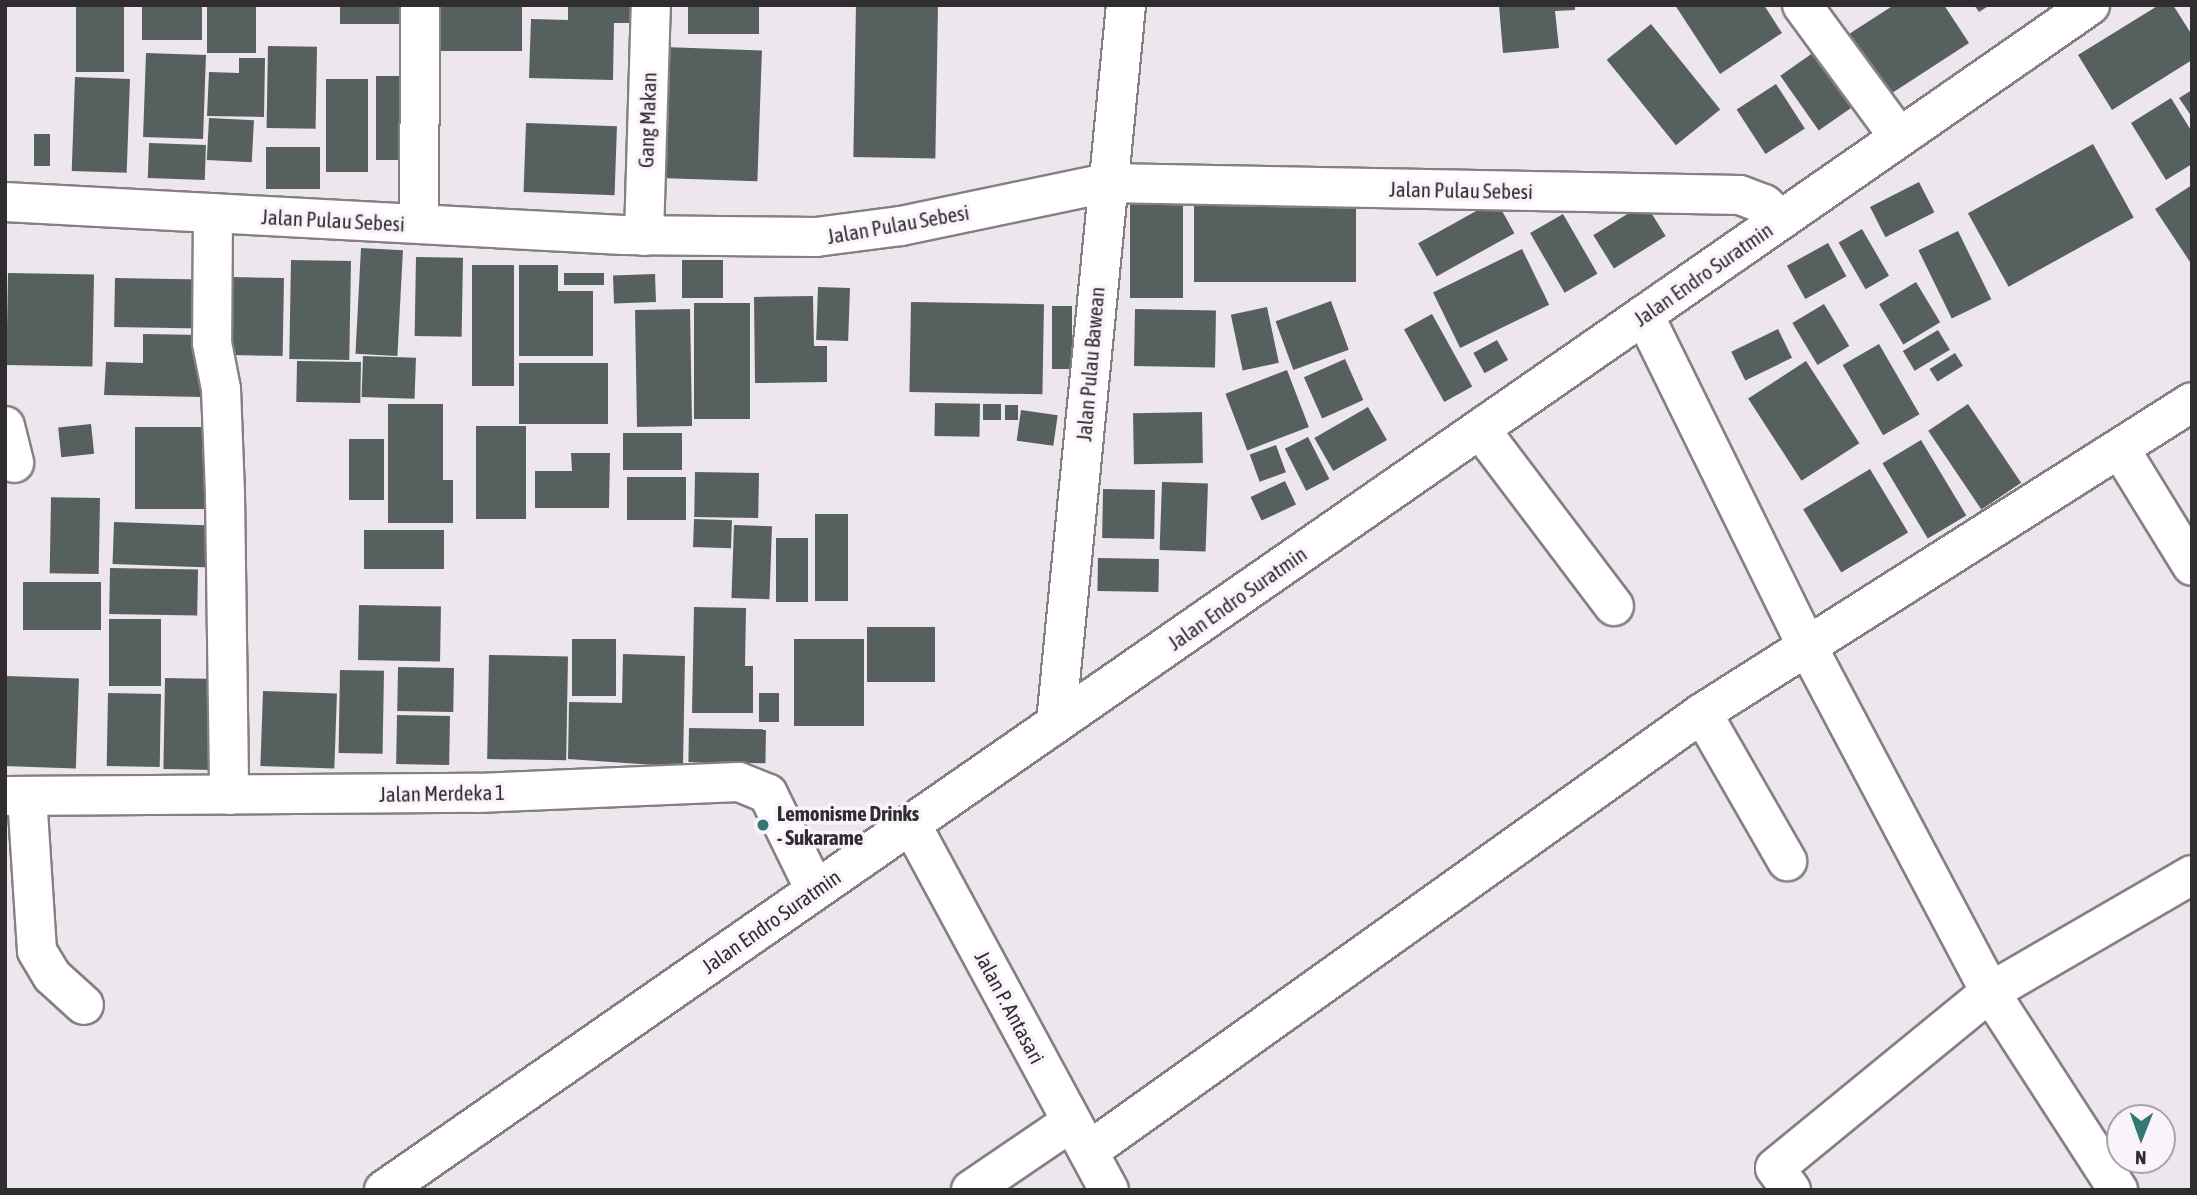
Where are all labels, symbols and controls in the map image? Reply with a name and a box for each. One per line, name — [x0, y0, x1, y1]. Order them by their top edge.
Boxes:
street label: Gang Makan — [633, 72, 661, 168]
street label: Jalan Pulau Sebesi — [1389, 176, 1533, 204]
street label: Jalan Pulau Sebesi — [825, 199, 971, 249]
street label: Jalan Pulau Sebesi — [261, 204, 405, 236]
street label: Jalan Endro Suratmin — [1629, 217, 1777, 331]
street label: Jalan Pulau Bawean — [1071, 286, 1109, 442]
street label: Jalan Endro Suratmin — [1163, 541, 1311, 655]
street label: Jalan Merdeka 1 — [379, 779, 505, 807]
place label: Lemonisme Drinks - Sukarame — [777, 800, 919, 850]
marker: Lemonisme Drinks - Sukarame — [755, 817, 771, 833]
street label: Jalan Endro Suratmin — [697, 864, 845, 978]
street label: Jalan P. Antasari — [970, 946, 1050, 1068]
north arrow — [2106, 1104, 2176, 1174]
text: N — [2135, 1147, 2146, 1169]

